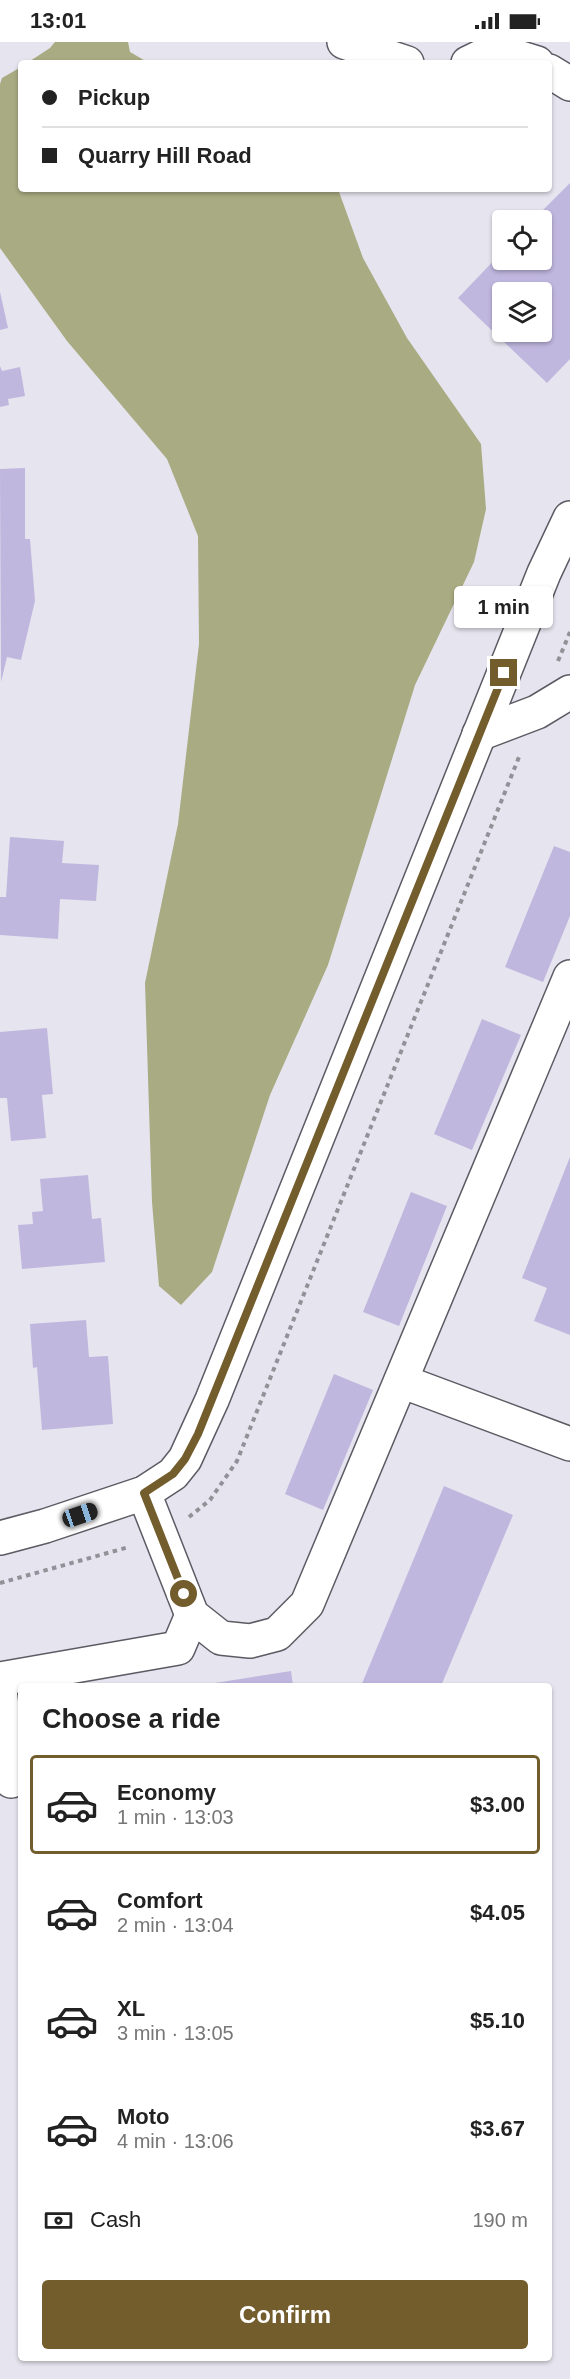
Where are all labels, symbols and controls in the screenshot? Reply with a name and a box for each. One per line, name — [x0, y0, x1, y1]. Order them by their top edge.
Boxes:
text: 13:01 — [30, 8, 86, 33]
text: Pickup — [78, 85, 150, 110]
text: Quarry Hill Road — [78, 143, 252, 168]
map controls — [492, 210, 552, 342]
button: locate — [492, 210, 552, 270]
button: layers — [492, 282, 552, 342]
callout: 1 min — [454, 586, 554, 628]
text: 1 min — [477, 596, 530, 618]
route end — [490, 659, 517, 686]
car — [60, 1501, 100, 1529]
route start — [170, 1580, 197, 1607]
text: Choose a ride — [42, 1704, 221, 1734]
icon: car — [45, 1778, 99, 1832]
text: Economy — [117, 1780, 216, 1805]
text: $3.00 — [470, 1792, 525, 1817]
text: 1 min · 13:03 — [117, 1806, 234, 1828]
icon: car — [45, 1886, 99, 1940]
text: Comfort — [117, 1888, 203, 1913]
text: $4.05 — [470, 1900, 525, 1925]
text: 2 min · 13:04 — [117, 1914, 234, 1936]
icon: car — [45, 1994, 99, 2048]
text: XL — [117, 1996, 145, 2021]
text: $5.10 — [470, 2008, 525, 2033]
text: 3 min · 13:05 — [117, 2022, 234, 2044]
icon: car — [45, 2102, 99, 2156]
text: Moto — [117, 2104, 170, 2129]
text: $3.67 — [470, 2116, 525, 2141]
text: 4 min · 13:06 — [117, 2130, 234, 2152]
icon: cash — [42, 2204, 75, 2237]
text: Cash — [90, 2207, 141, 2232]
text: 190 m — [472, 2209, 528, 2231]
button: Confirm — [42, 2280, 528, 2349]

